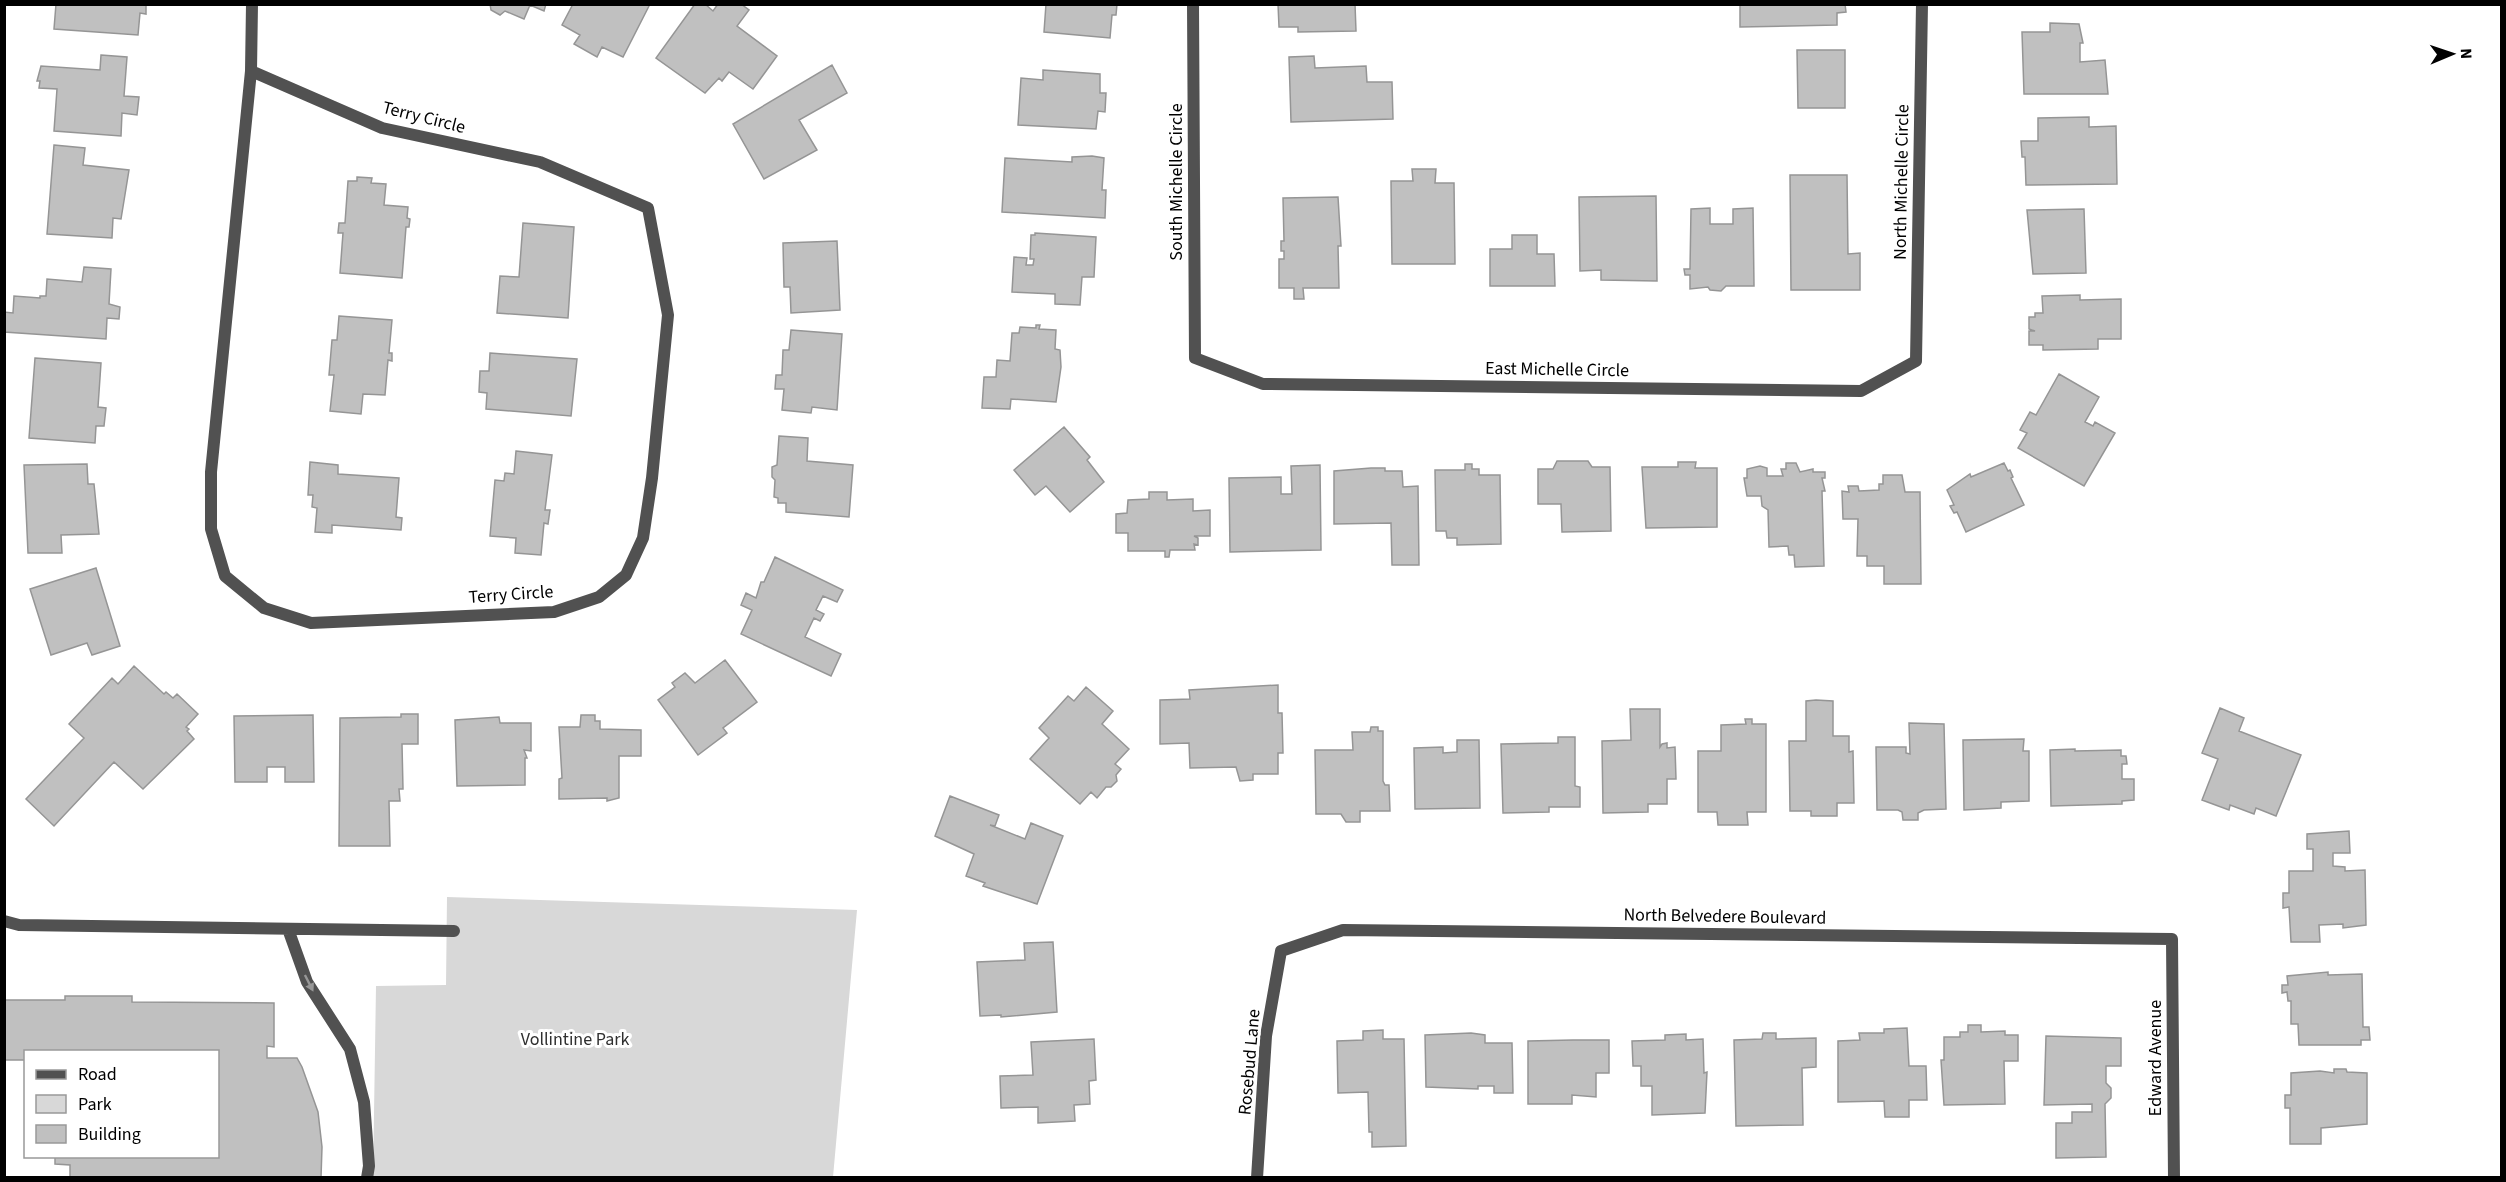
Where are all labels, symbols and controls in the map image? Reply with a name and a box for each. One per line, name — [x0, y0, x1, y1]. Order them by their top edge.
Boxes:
north arrow — [2422, 24, 2482, 84]
text: N — [2455, 48, 2477, 59]
street label: Terry Circle — [380, 95, 468, 140]
street label: South Michelle Circle — [1164, 103, 1189, 261]
street label: North Michelle Circle — [1888, 104, 1915, 260]
street label: East Michelle Circle — [1485, 356, 1629, 383]
street label: Terry Circle — [468, 579, 554, 610]
street label: North Belvedere Boulevard — [1623, 902, 1827, 931]
one-way arrow — [304, 975, 314, 992]
street label: Edward Avenue — [2143, 1000, 2168, 1116]
street label: Rosebud Lane — [1232, 1008, 1267, 1116]
park label: Vollintine Park — [521, 1027, 629, 1052]
legend — [24, 1050, 219, 1158]
text: Road — [78, 1062, 117, 1087]
text: Park — [78, 1092, 112, 1117]
text: Building — [78, 1122, 141, 1147]

